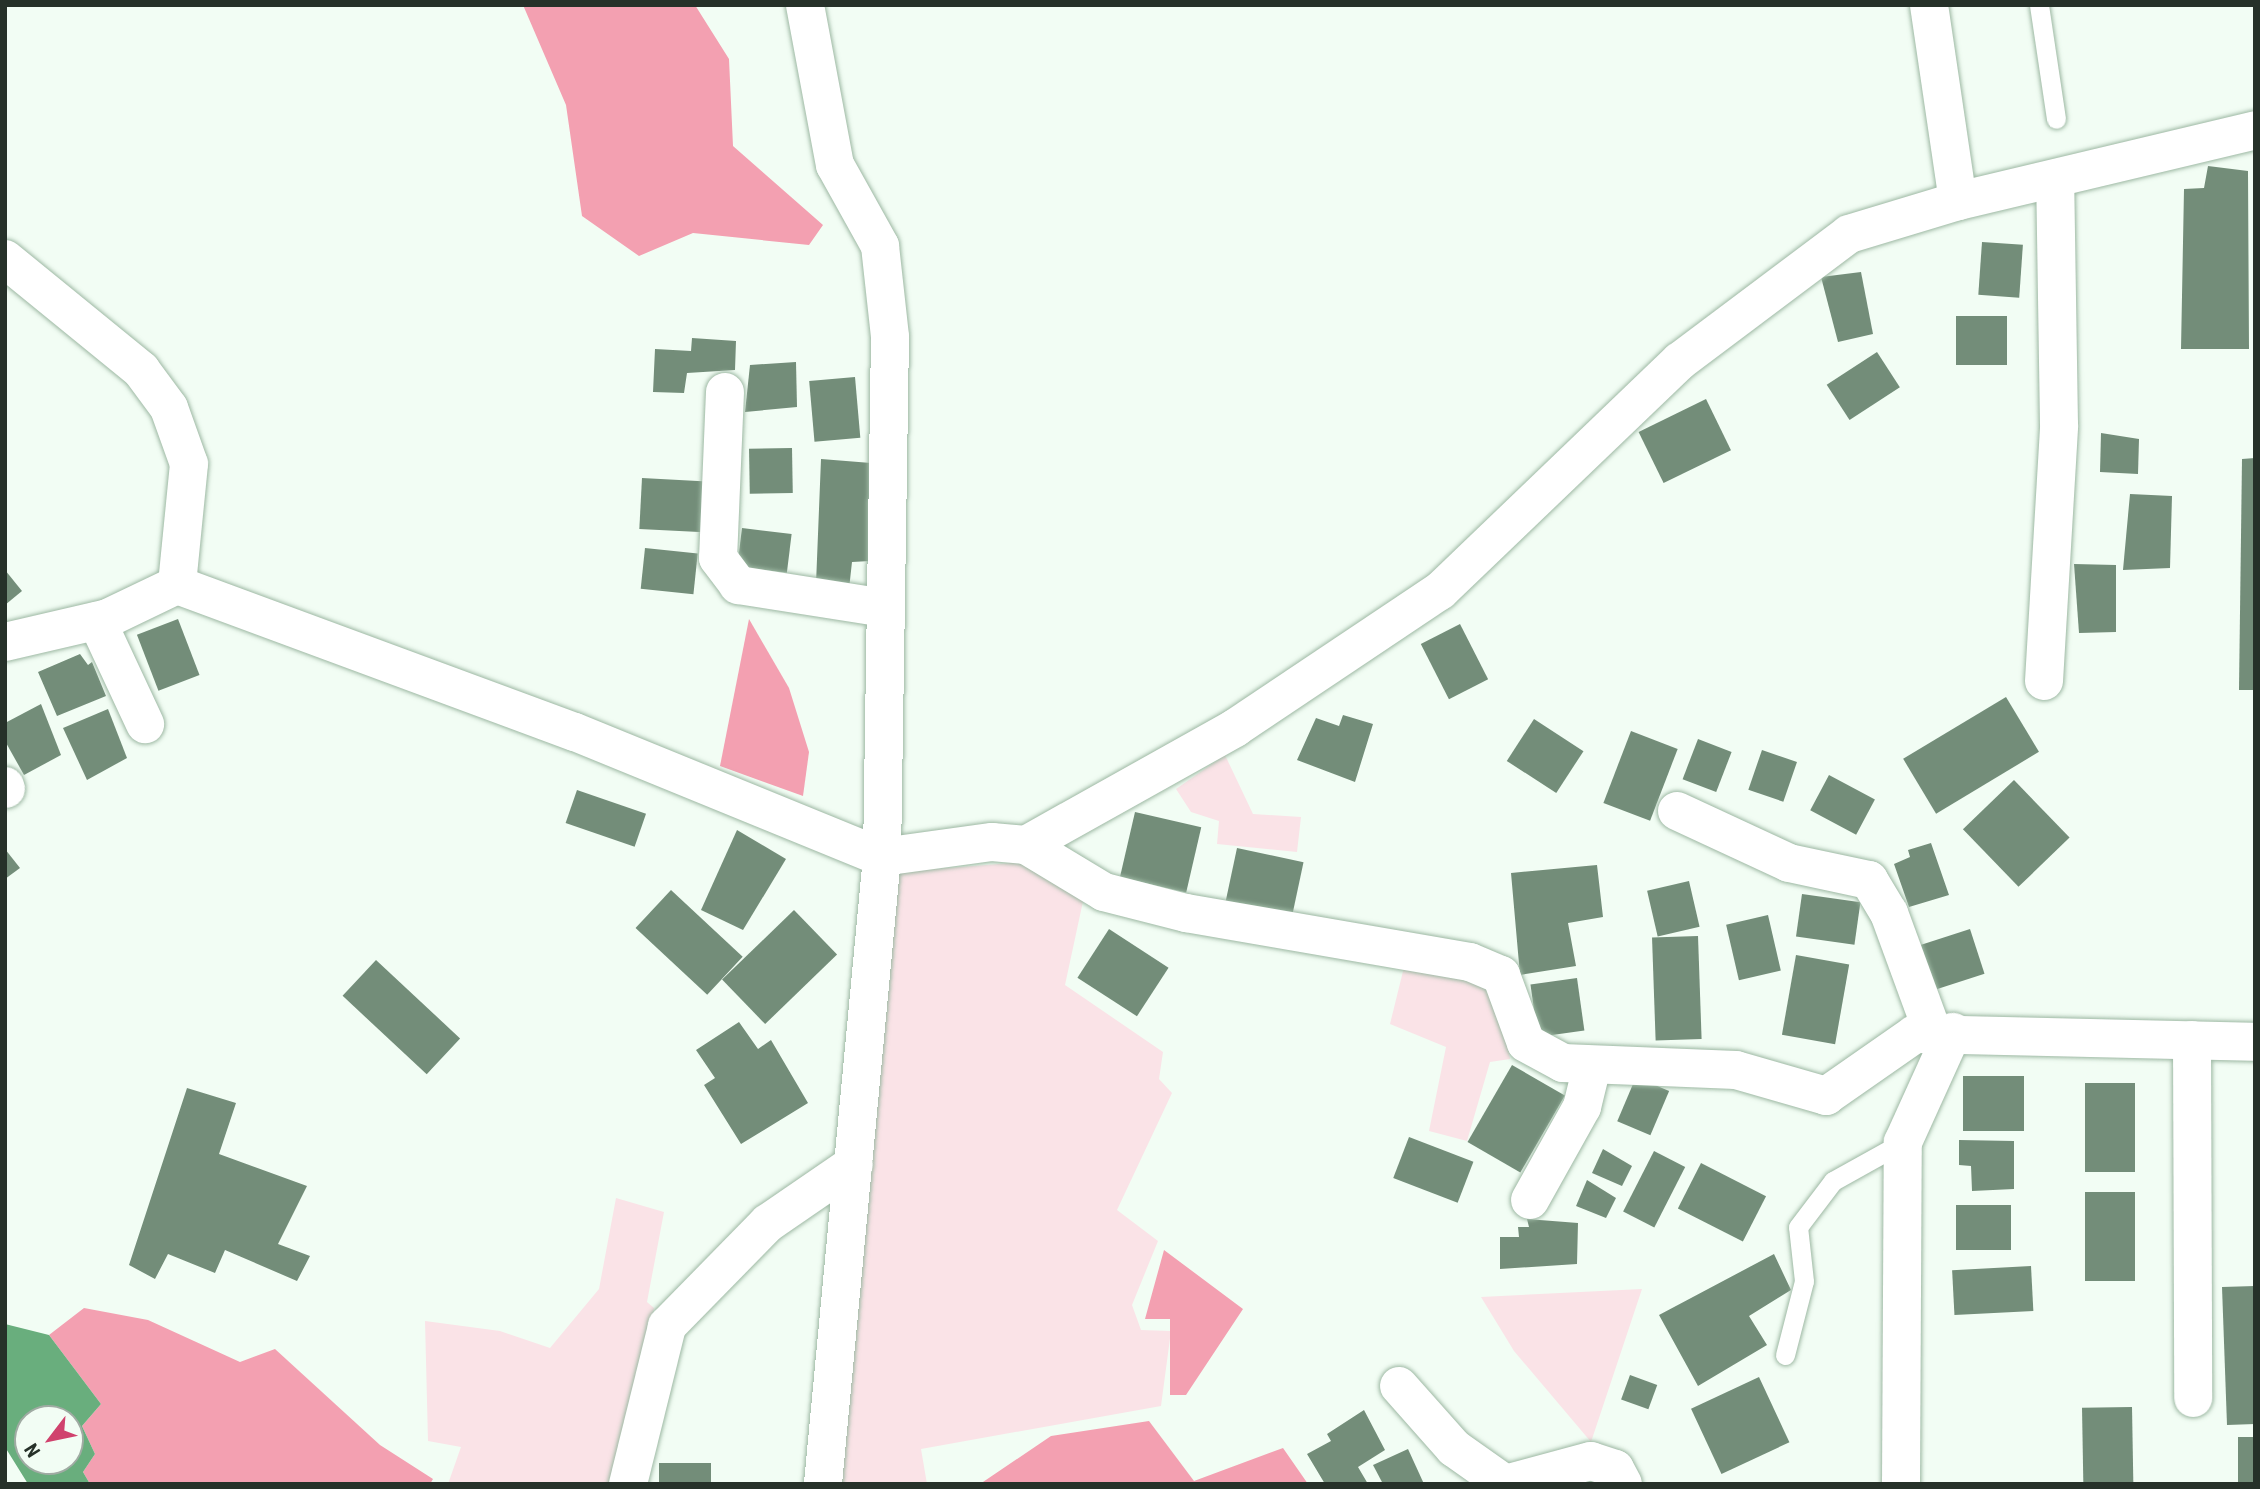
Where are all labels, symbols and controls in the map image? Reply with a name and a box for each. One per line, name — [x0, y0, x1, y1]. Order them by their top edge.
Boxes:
north arrow — [14, 1405, 84, 1475]
text: N — [20, 1439, 45, 1461]

